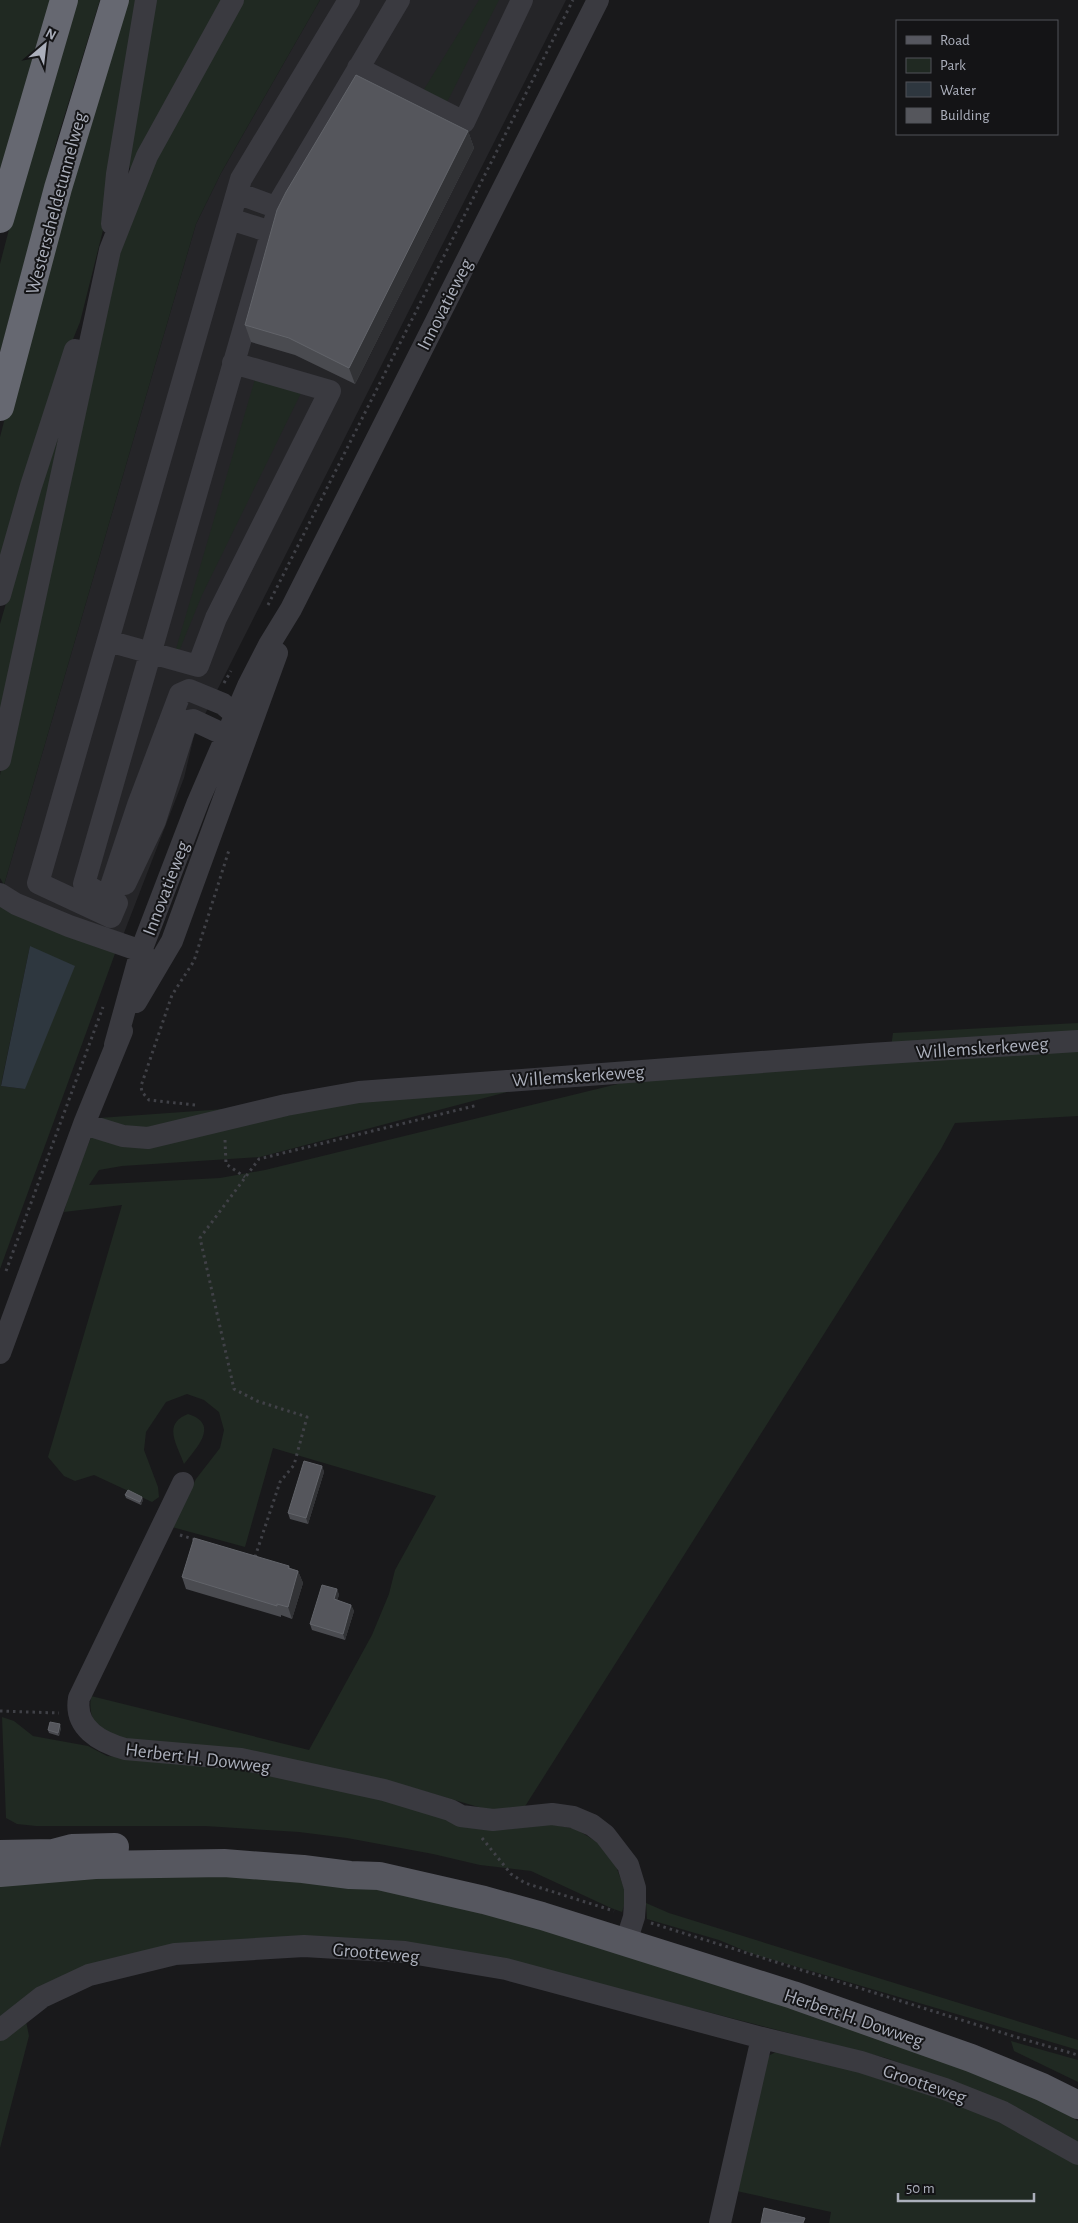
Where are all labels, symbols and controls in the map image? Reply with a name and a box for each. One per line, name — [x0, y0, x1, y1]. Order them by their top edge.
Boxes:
north arrow — [20, 20, 70, 70]
legend — [896, 20, 1058, 135]
text: N — [43, 26, 58, 43]
text: Road — [940, 33, 970, 48]
text: Park — [940, 58, 966, 73]
text: Water — [940, 83, 976, 98]
text: Building — [940, 108, 990, 123]
street label: Westerscheldetunnelweg — [23, 110, 90, 296]
street label: Innovatieweg — [414, 255, 477, 353]
street label: Innovatieweg — [140, 838, 193, 938]
street label: Willemskerkeweg — [915, 1034, 1050, 1063]
street label: Willemskerkeweg — [511, 1062, 646, 1091]
street label: Herbert H. Dowweg — [124, 1740, 272, 1777]
street label: Grootteweg — [332, 1940, 421, 1967]
street label: Herbert H. Dowweg — [781, 1986, 926, 2051]
street label: Grootteweg — [880, 2061, 969, 2108]
scale bar — [898, 2170, 1034, 2202]
text: 50 m — [906, 2181, 935, 2196]

